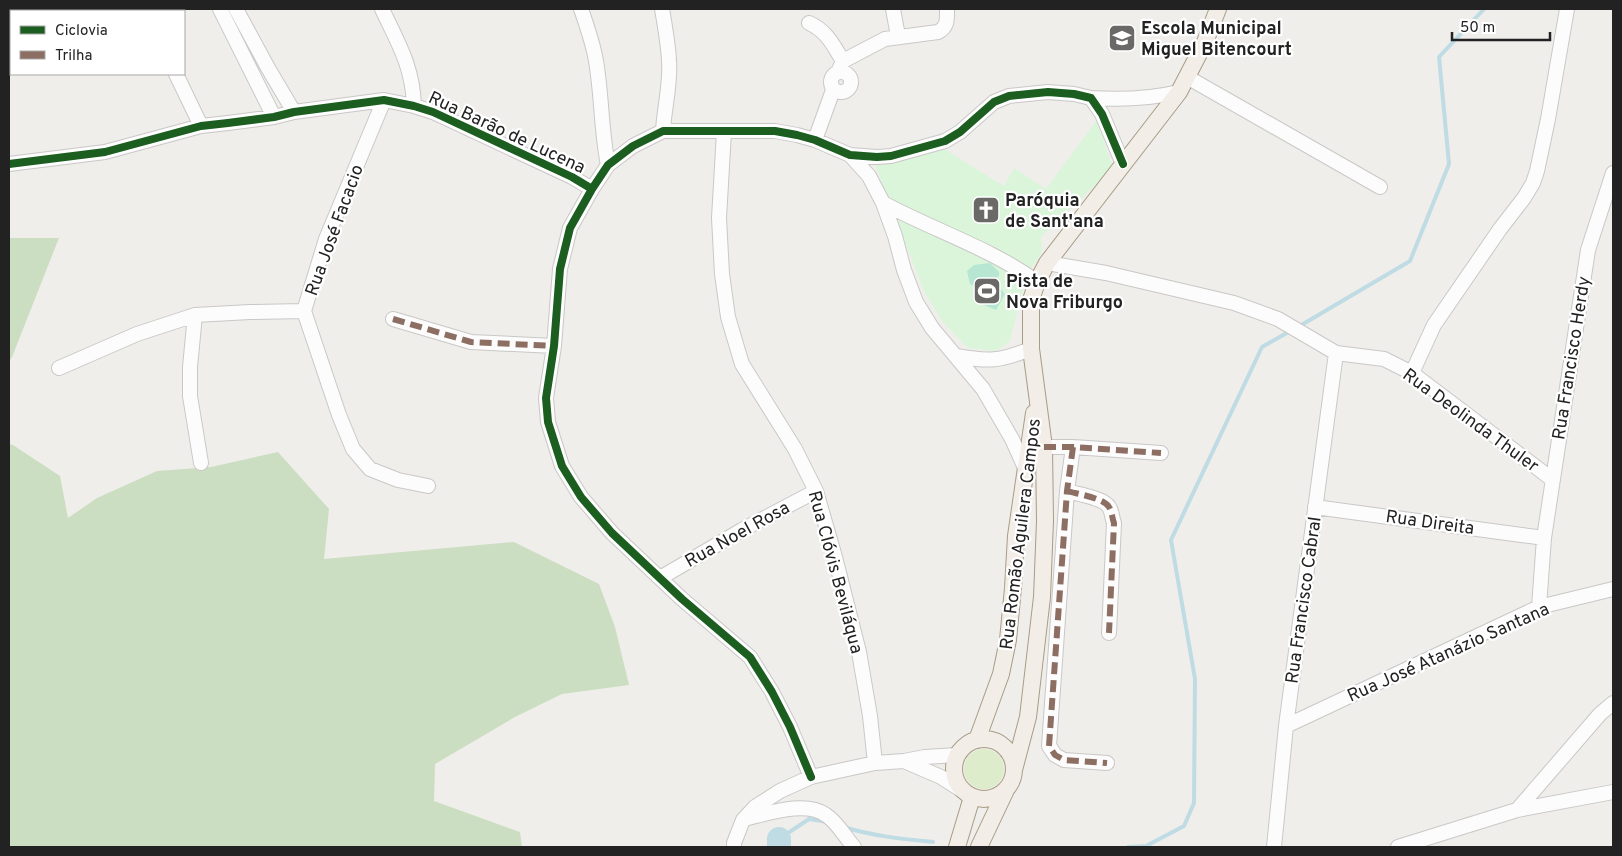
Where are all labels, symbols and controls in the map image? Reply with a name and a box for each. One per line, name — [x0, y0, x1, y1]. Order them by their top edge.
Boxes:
legend — [10, 10, 185, 75]
scale bar — [1452, 10, 1550, 42]
place label: Escola Municipal Miguel Bitencourt — [1141, 18, 1292, 62]
text: 50 m — [1460, 19, 1495, 38]
text: Ciclovia — [55, 22, 108, 41]
school or university icon: Escola Municipal Miguel Bitencourt — [1107, 23, 1137, 53]
text: Trilha — [55, 47, 92, 66]
street label: Rua Barão de Lucena — [424, 87, 589, 180]
street label: Rua José Facacio — [301, 162, 370, 299]
place label: Paróquia de Sant'ana — [1005, 190, 1104, 234]
church icon: Paróquia de Sant'ana — [971, 195, 1001, 225]
place label: Pista de Nova Friburgo — [1006, 271, 1123, 315]
street label: Rua Francisco Herdy — [1548, 275, 1597, 442]
sports icon: Pista de Nova Friburgo — [972, 276, 1002, 306]
street label: Rua Deolinda Thuler — [1397, 364, 1543, 478]
street label: Rua Romão Aguilera Campos — [996, 417, 1047, 651]
street label: Rua Clóvis Beviláqua — [802, 488, 867, 656]
street label: Rua Noel Rosa — [681, 497, 794, 574]
street label: Rua Direita — [1384, 506, 1476, 541]
street label: Rua Francisco Cabral — [1281, 515, 1328, 685]
street label: Rua José Atanázio Santana — [1344, 598, 1553, 708]

